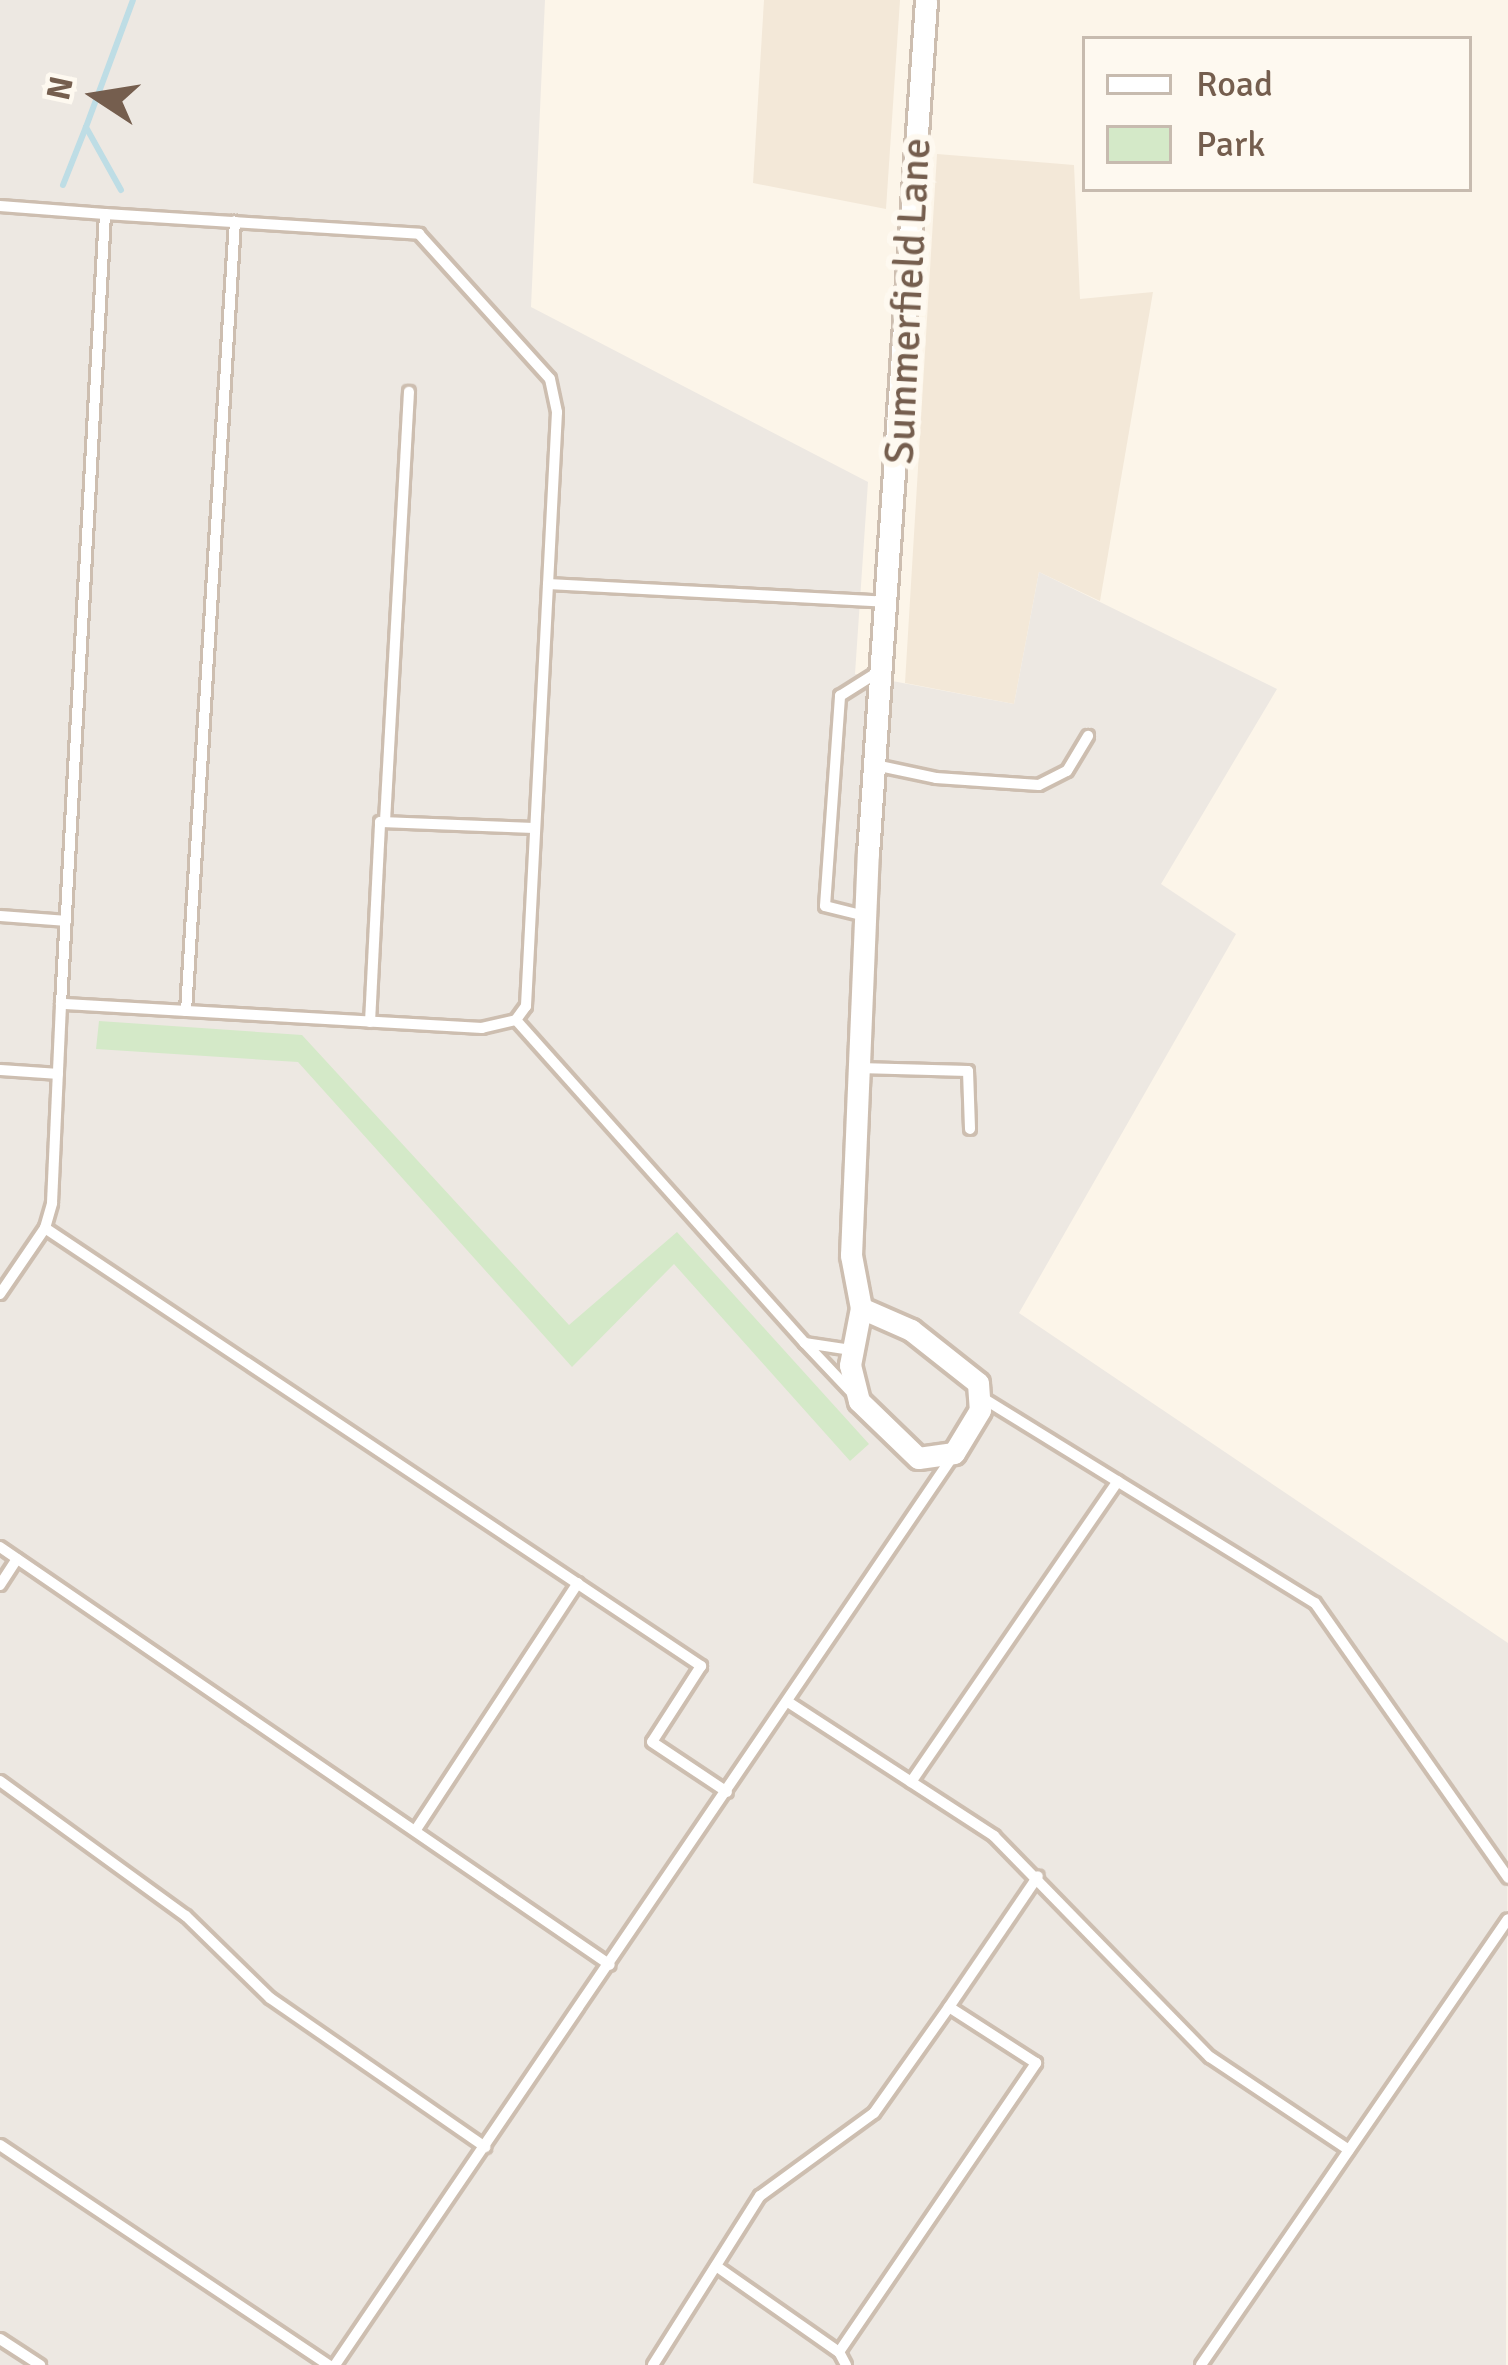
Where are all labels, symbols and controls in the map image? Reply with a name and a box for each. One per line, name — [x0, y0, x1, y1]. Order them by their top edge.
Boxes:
north arrow — [36, 36, 156, 156]
legend — [1082, 36, 1472, 192]
text: Road — [1196, 62, 1273, 107]
text: N — [38, 73, 83, 104]
text: Park — [1196, 122, 1265, 167]
street label: Summerfield Lane — [874, 137, 942, 465]

